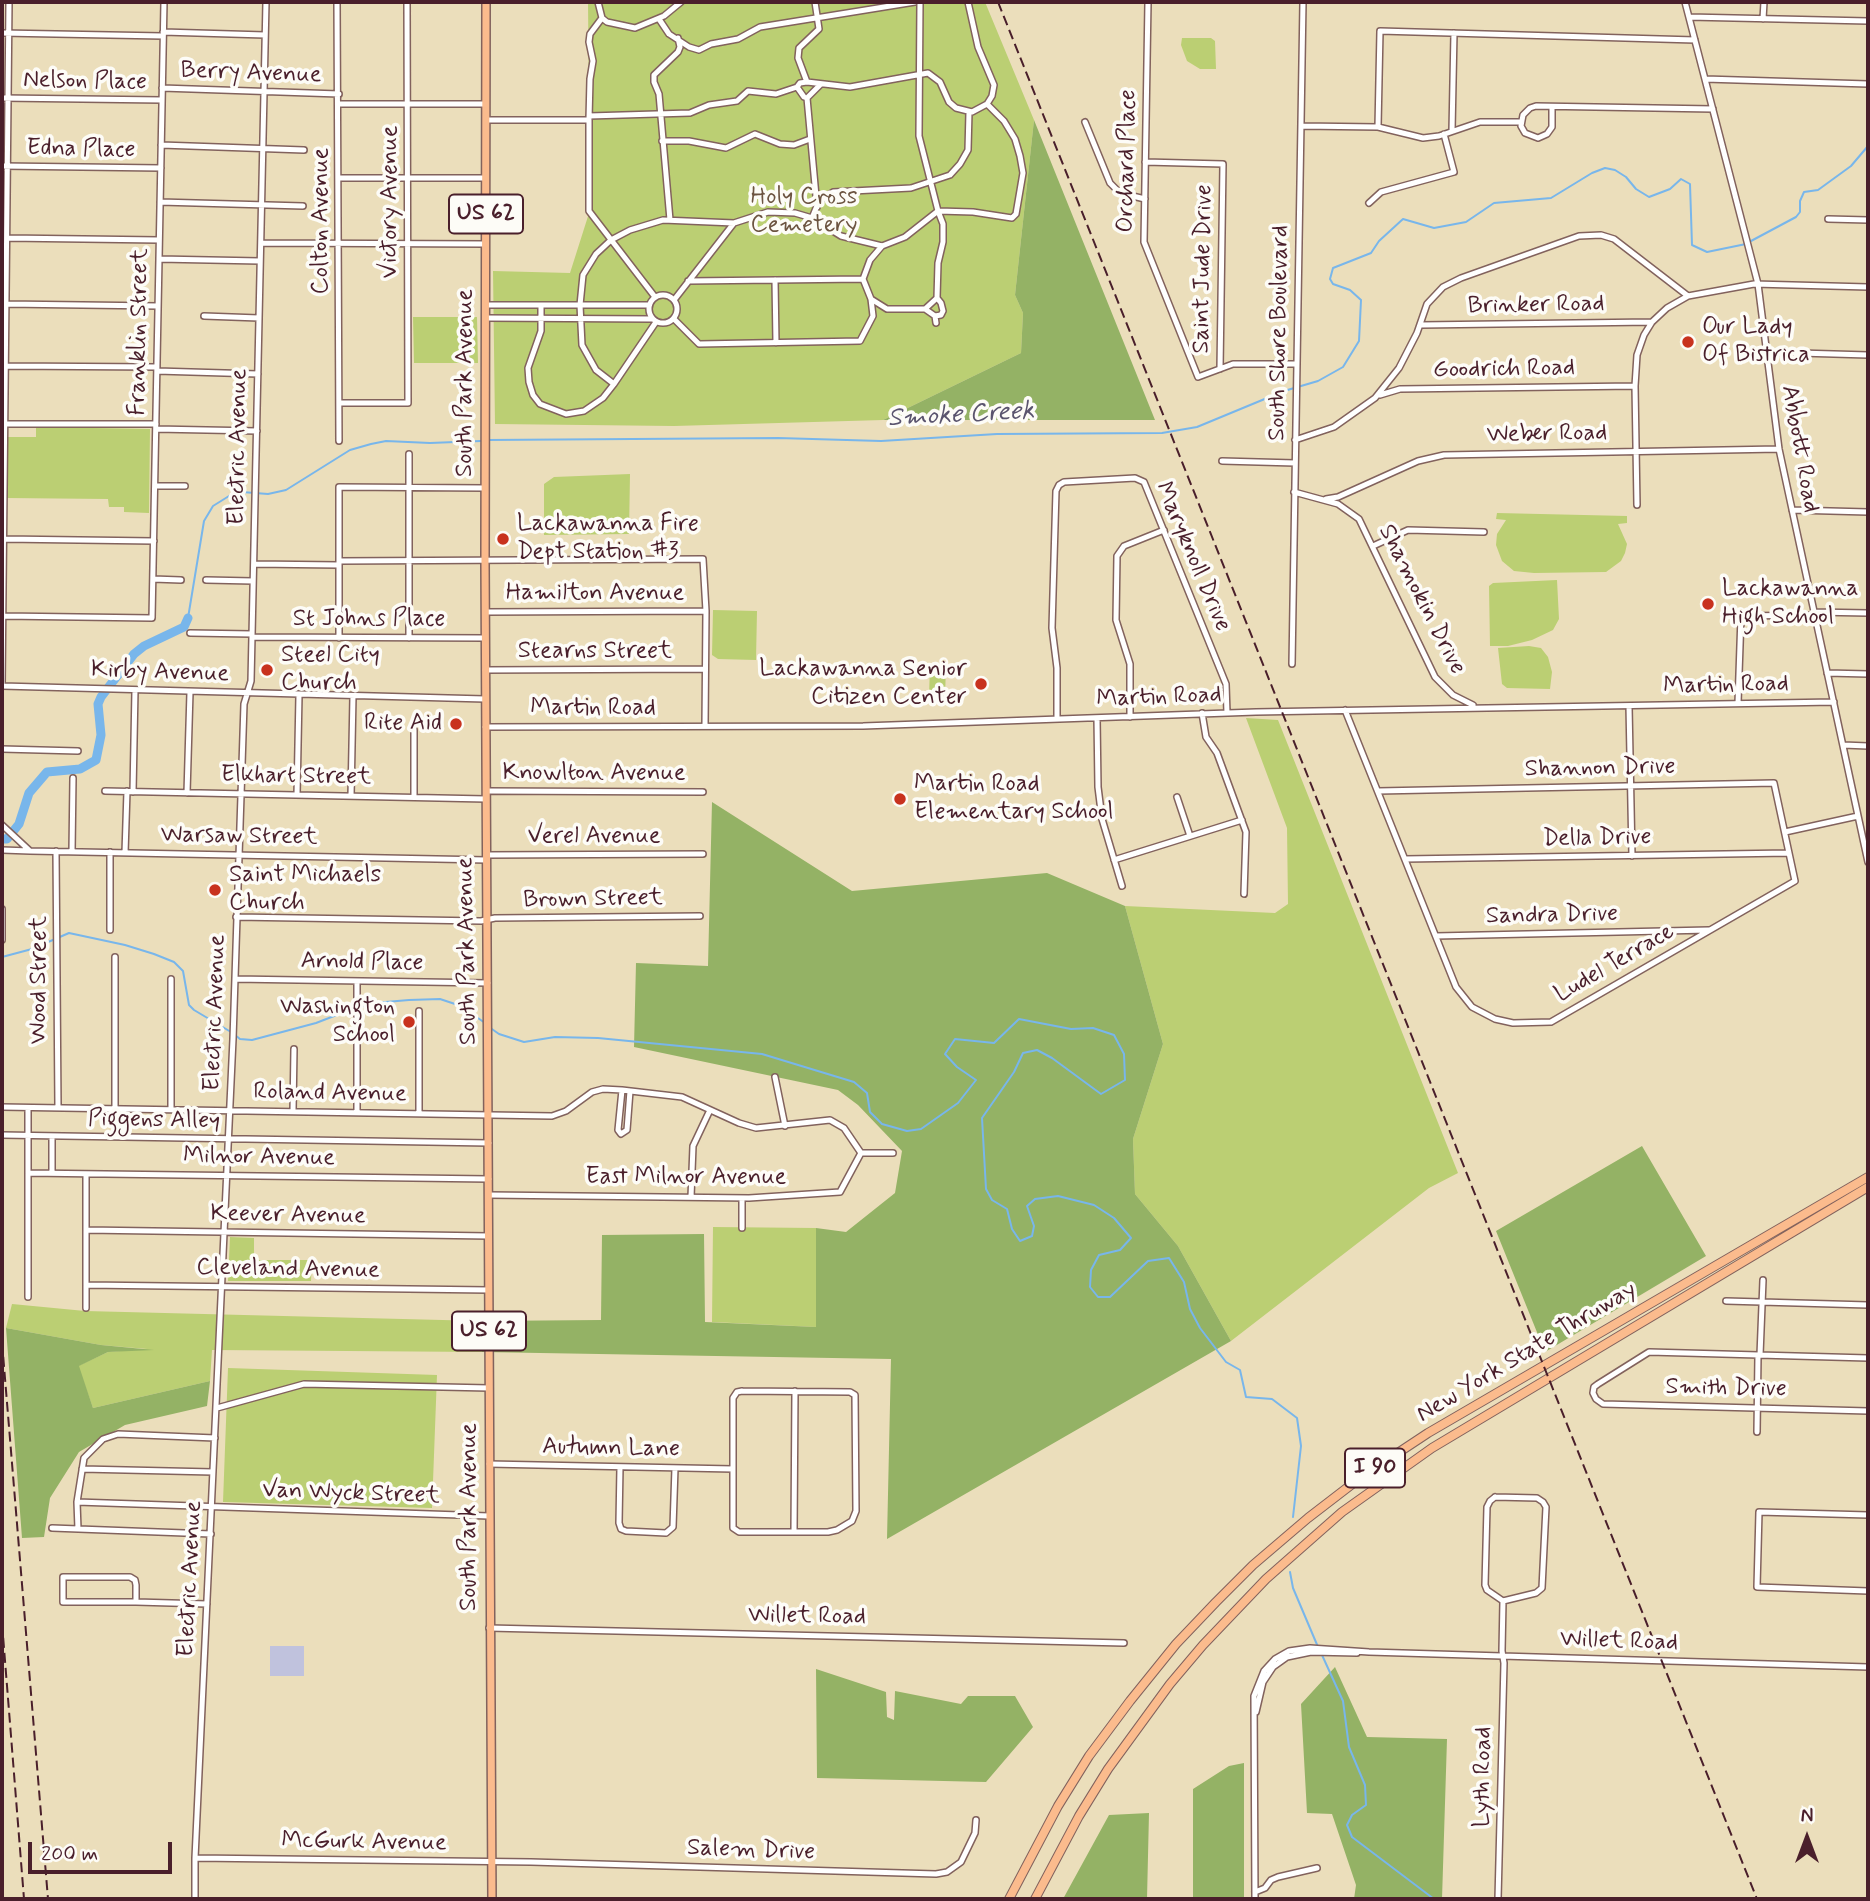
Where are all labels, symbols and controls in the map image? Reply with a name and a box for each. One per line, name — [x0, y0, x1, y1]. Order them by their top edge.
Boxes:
street label: Berry Avenue — [180, 57, 322, 91]
street label: Nelson Place — [23, 67, 147, 97]
street label: Orchard Place — [1112, 89, 1144, 233]
street label: Victory Avenue — [377, 125, 405, 279]
street label: Edna Place — [26, 135, 136, 165]
street label: Colton Avenue — [308, 148, 336, 294]
park label: Holy Cross Cemetery — [750, 184, 858, 240]
street label: Saint Jude Drive — [1188, 184, 1220, 354]
road number: US 62 — [449, 195, 523, 234]
street label: South Shore Boulevard — [1264, 225, 1296, 441]
street label: Franklin Street — [124, 248, 156, 416]
street label: South Park Avenue — [452, 289, 480, 477]
street label: Brinker Road — [1467, 290, 1605, 322]
place label: Our Lady Of Bistrica — [1702, 314, 1810, 370]
marker: Our Lady Of Bistrica — [1680, 334, 1696, 350]
street label: Goodrich Road — [1433, 354, 1575, 386]
street label: Electric Avenue — [223, 368, 255, 526]
street label: Abbott Road — [1774, 383, 1824, 515]
water label: Smoke Creek — [887, 397, 1035, 435]
street label: Weber Road — [1487, 420, 1607, 450]
street label: Maryknoll Drive — [1148, 478, 1236, 636]
place label: Lackawanna Fire Dept Station #3 — [517, 511, 699, 567]
street label: Shamokin Drive — [1371, 520, 1471, 680]
marker: Lackawanna Fire Dept Station #3 — [495, 531, 511, 547]
place label: Lackawanna High School — [1722, 576, 1859, 632]
street label: Hamilton Avenue — [506, 580, 684, 608]
marker: Lackawanna High School — [1700, 596, 1716, 612]
street label: St Johns Place — [293, 606, 445, 634]
street label: Stearns Street — [518, 638, 672, 666]
place label: Steel City Church — [281, 642, 380, 698]
street label: Kirby Avenue — [90, 656, 230, 690]
place label: Lackawanna Senior Citizen Center — [759, 656, 967, 712]
marker: Steel City Church — [259, 662, 275, 678]
street label: Martin Road — [1663, 671, 1789, 701]
marker: Lackawanna Senior Citizen Center — [973, 676, 989, 692]
street label: Martin Road — [1096, 681, 1222, 715]
street label: Martin Road — [530, 695, 656, 723]
place label: Rite Aid — [364, 710, 442, 738]
marker: Rite Aid — [448, 716, 464, 732]
street label: Shannon Drive — [1524, 753, 1676, 785]
street label: Knowlton Avenue — [503, 760, 685, 788]
street label: Elkhart Street — [221, 761, 371, 793]
place label: Martin Road Elementary School — [914, 771, 1113, 827]
marker: Martin Road Elementary School — [892, 791, 908, 807]
street label: Warsaw Street — [160, 821, 318, 853]
street label: Verel Avenue — [527, 823, 661, 851]
street label: Della Drive — [1542, 824, 1652, 854]
street label: South Park Avenue — [452, 857, 484, 1045]
place label: Saint Michaels Church — [229, 862, 381, 918]
marker: Saint Michaels Church — [207, 882, 223, 898]
street label: Brown Street — [523, 884, 663, 916]
street label: Sandra Drive — [1486, 900, 1618, 932]
street label: Wood Street — [26, 916, 54, 1044]
street label: Ludel Terrace — [1550, 918, 1680, 1010]
street label: Electric Avenue — [199, 934, 233, 1092]
street label: Arnold Place — [300, 948, 424, 978]
place label: Washington School — [280, 994, 395, 1050]
marker: Washington School — [401, 1014, 417, 1030]
street label: Roland Avenue — [253, 1078, 407, 1110]
street label: Piggens Alley — [88, 1105, 220, 1137]
street label: Milnor Avenue — [183, 1142, 335, 1174]
street label: East Milnor Avenue — [586, 1164, 786, 1192]
street label: Keever Avenue — [210, 1200, 366, 1232]
street label: Cleveland Avenue — [196, 1254, 380, 1286]
street label: New York State Thruway — [1412, 1276, 1642, 1430]
road number: US 62 — [452, 1312, 526, 1350]
street label: Smith Drive — [1665, 1374, 1787, 1404]
street label: South Park Avenue — [456, 1423, 484, 1611]
street label: Autumn Lane — [542, 1433, 680, 1465]
road number: I 90 — [1345, 1448, 1405, 1488]
street label: Van Wyck Street — [262, 1477, 440, 1511]
street label: Electric Avenue — [173, 1500, 209, 1658]
street label: Willet Road — [748, 1602, 866, 1632]
street label: Willet Road — [1560, 1626, 1678, 1658]
street label: Lyth Road — [1469, 1726, 1499, 1828]
north arrow — [1772, 1803, 1842, 1873]
text: N — [1801, 1804, 1813, 1829]
street label: McGurk Avenue — [281, 1827, 447, 1859]
scale bar — [32, 1828, 175, 1872]
street label: Salem Drive — [686, 1834, 816, 1868]
text: 200 m — [41, 1840, 98, 1868]

